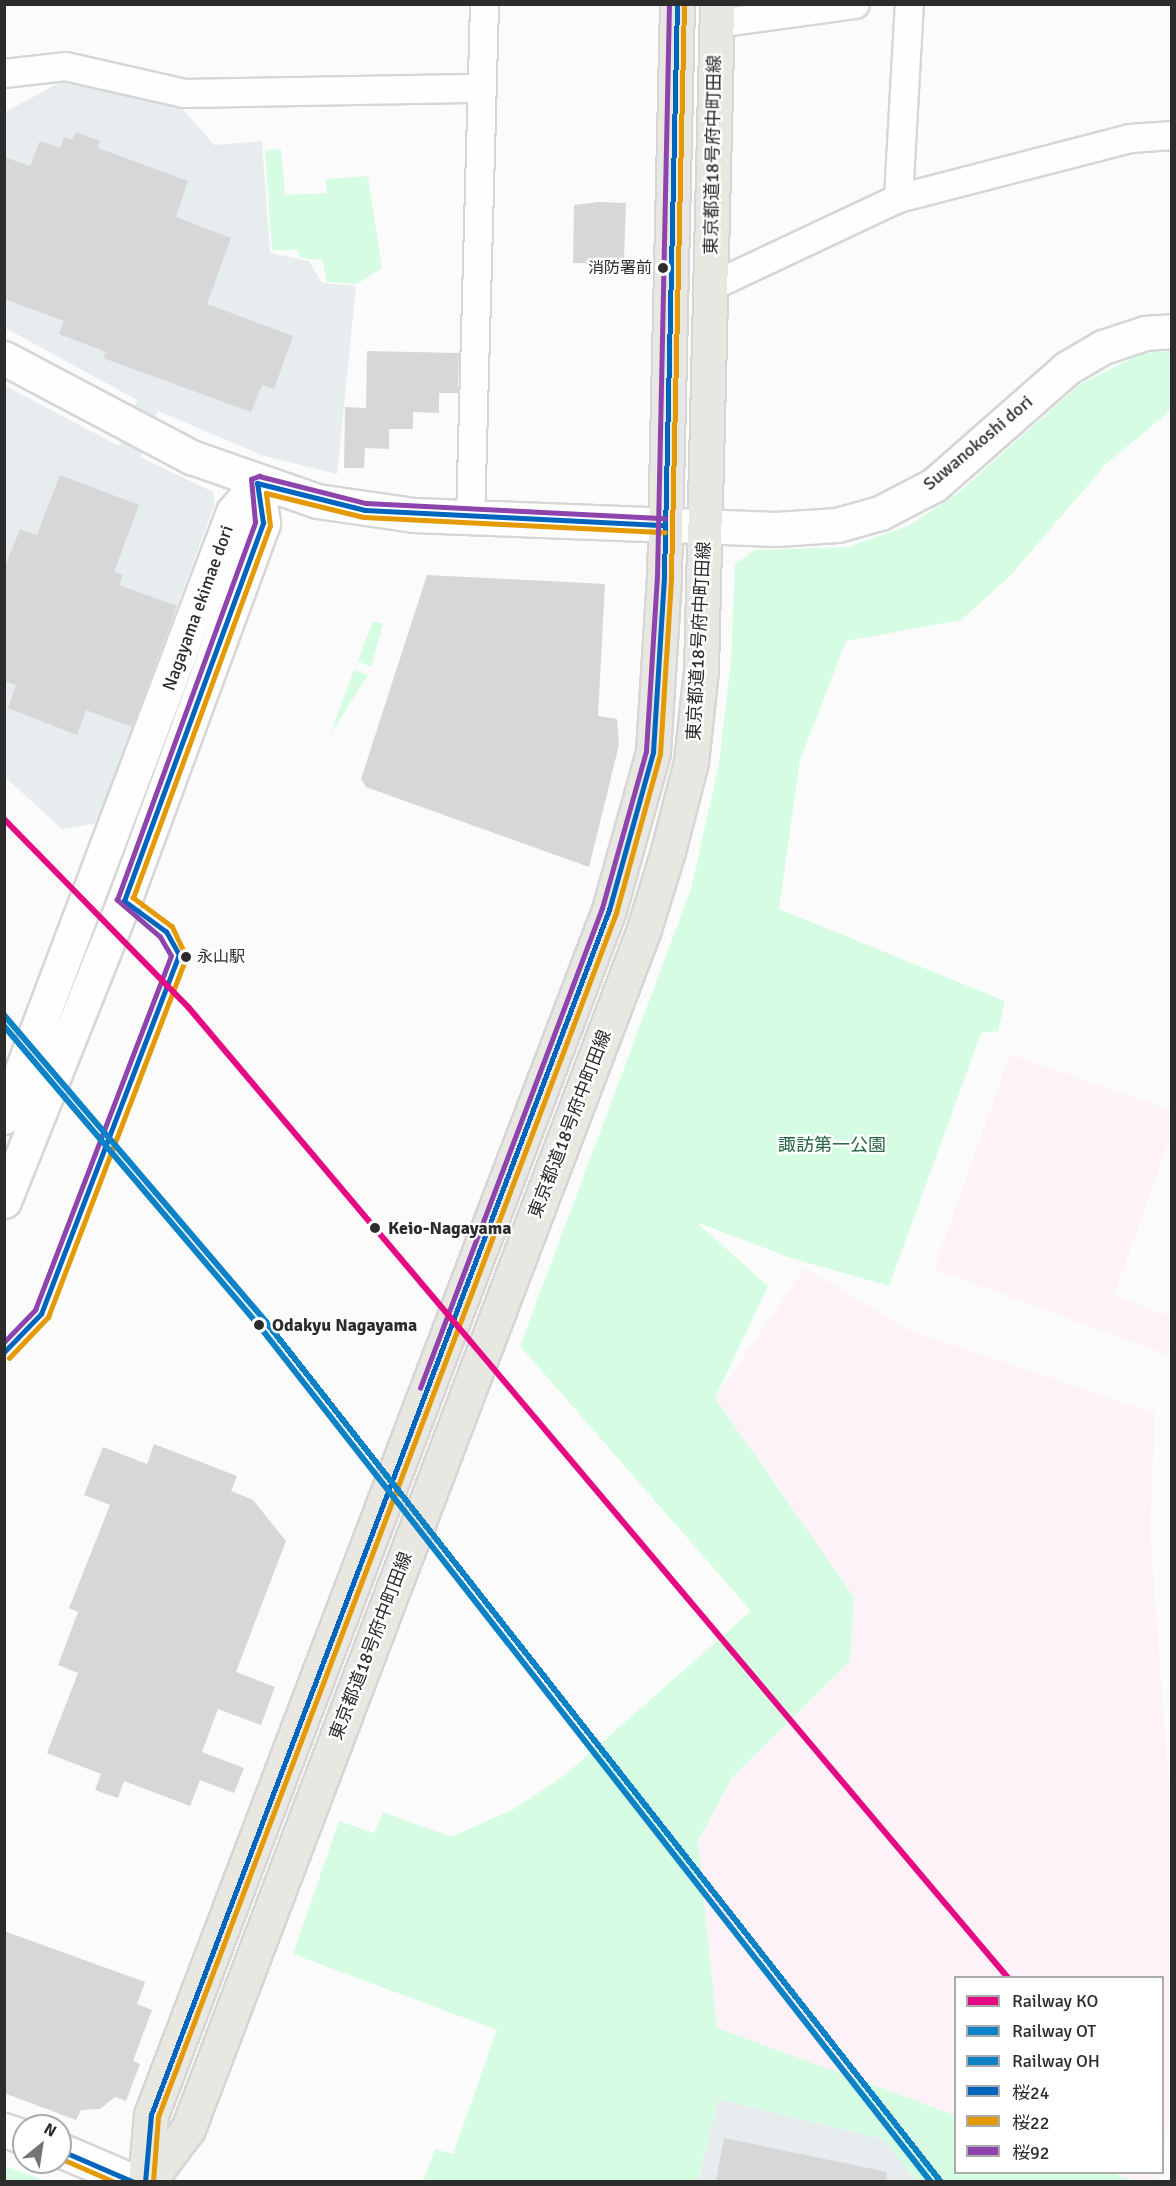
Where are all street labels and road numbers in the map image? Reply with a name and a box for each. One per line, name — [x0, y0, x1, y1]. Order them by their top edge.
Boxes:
street label: 東京都道18号府中町田線 — [700, 55, 726, 255]
street label: Suwanokoshi dori — [919, 391, 1037, 495]
street label: Nagayama ekimae dori — [158, 522, 238, 694]
street label: 東京都道18号府中町田線 — [683, 541, 715, 741]
street label: 東京都道18号府中町田線 — [524, 1027, 616, 1221]
street label: 東京都道18号府中町田線 — [325, 1549, 417, 1743]

